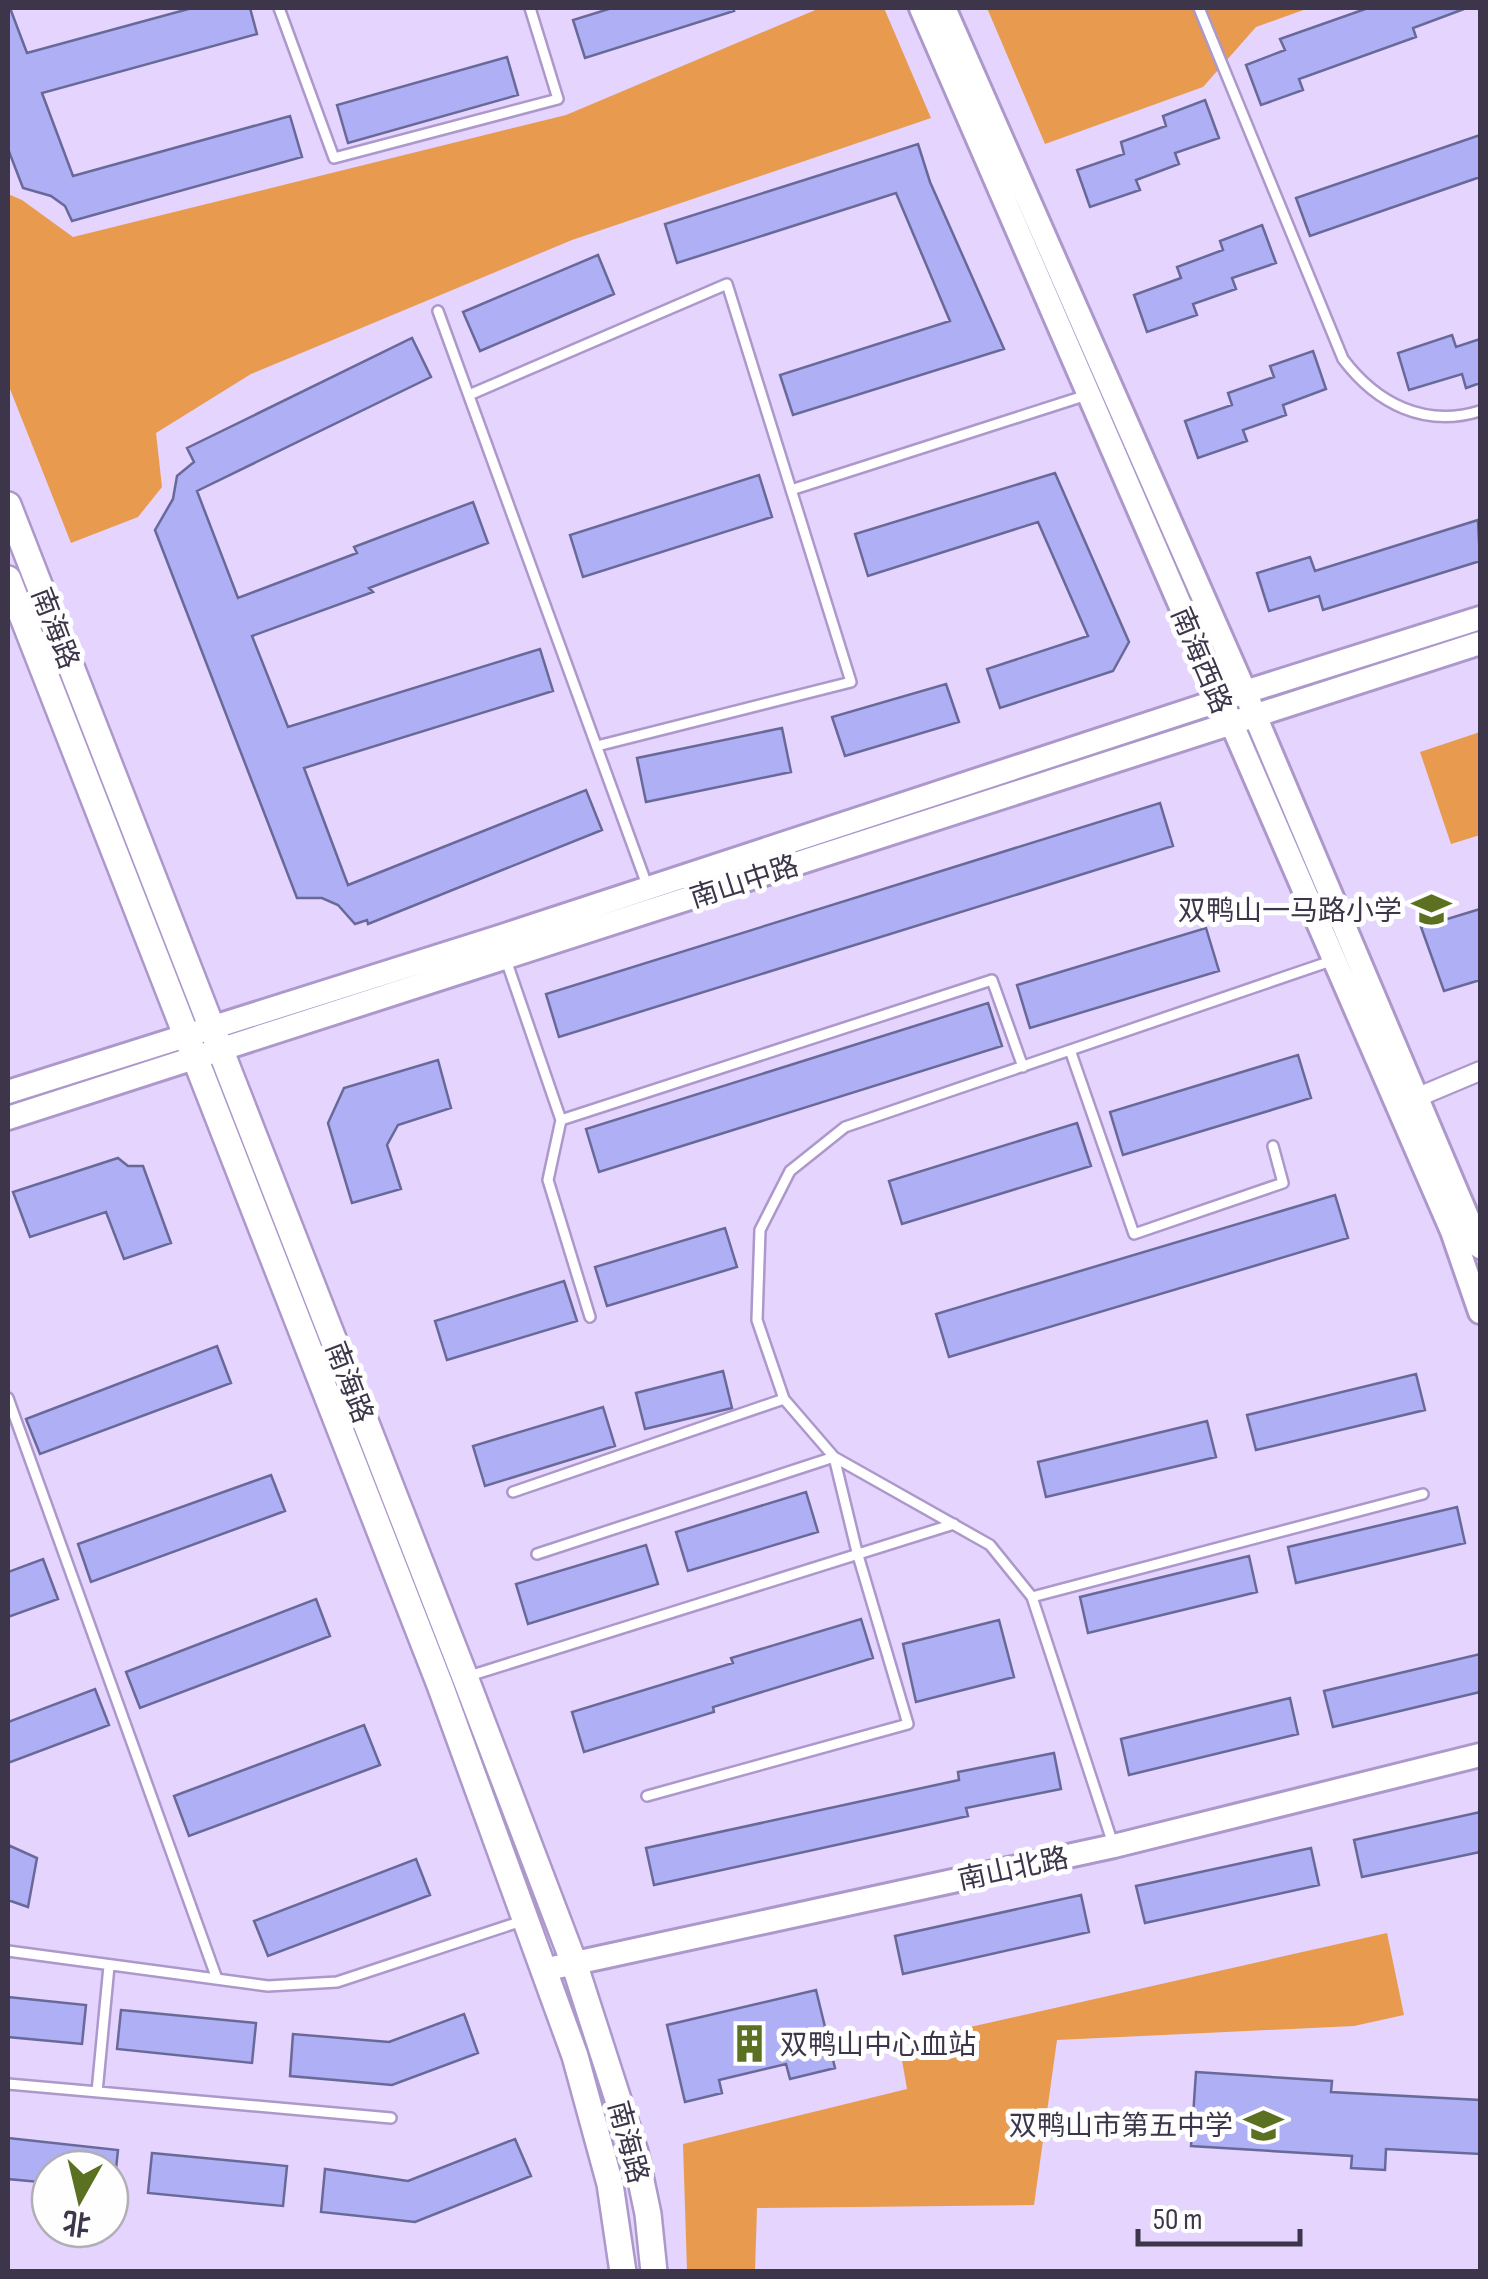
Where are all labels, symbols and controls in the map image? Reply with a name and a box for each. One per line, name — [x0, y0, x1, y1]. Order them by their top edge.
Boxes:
street label: 南海路 — [24, 583, 85, 674]
street label: 南海西路 — [1164, 603, 1238, 719]
street label: 南山中路 — [686, 849, 803, 915]
school or university icon: 双鸭山一马路小学 — [1411, 889, 1453, 931]
place label: 双鸭山一马路小学 — [1178, 895, 1402, 928]
street label: 南海路 — [318, 1337, 379, 1428]
street label: 南山北路 — [955, 1842, 1072, 1897]
building icon: 双鸭山中心血站 — [729, 2023, 771, 2065]
place label: 双鸭山中心血站 — [780, 2029, 976, 2062]
street label: 南海路 — [601, 2098, 654, 2187]
school or university icon: 双鸭山市第五中学 — [1242, 2104, 1284, 2146]
place label: 双鸭山市第五中学 — [1009, 2110, 1233, 2143]
north arrow — [30, 2149, 130, 2249]
scale bar — [1138, 2184, 1300, 2246]
text: 50 m — [1153, 2202, 1202, 2238]
text: 北 — [61, 2204, 93, 2241]

